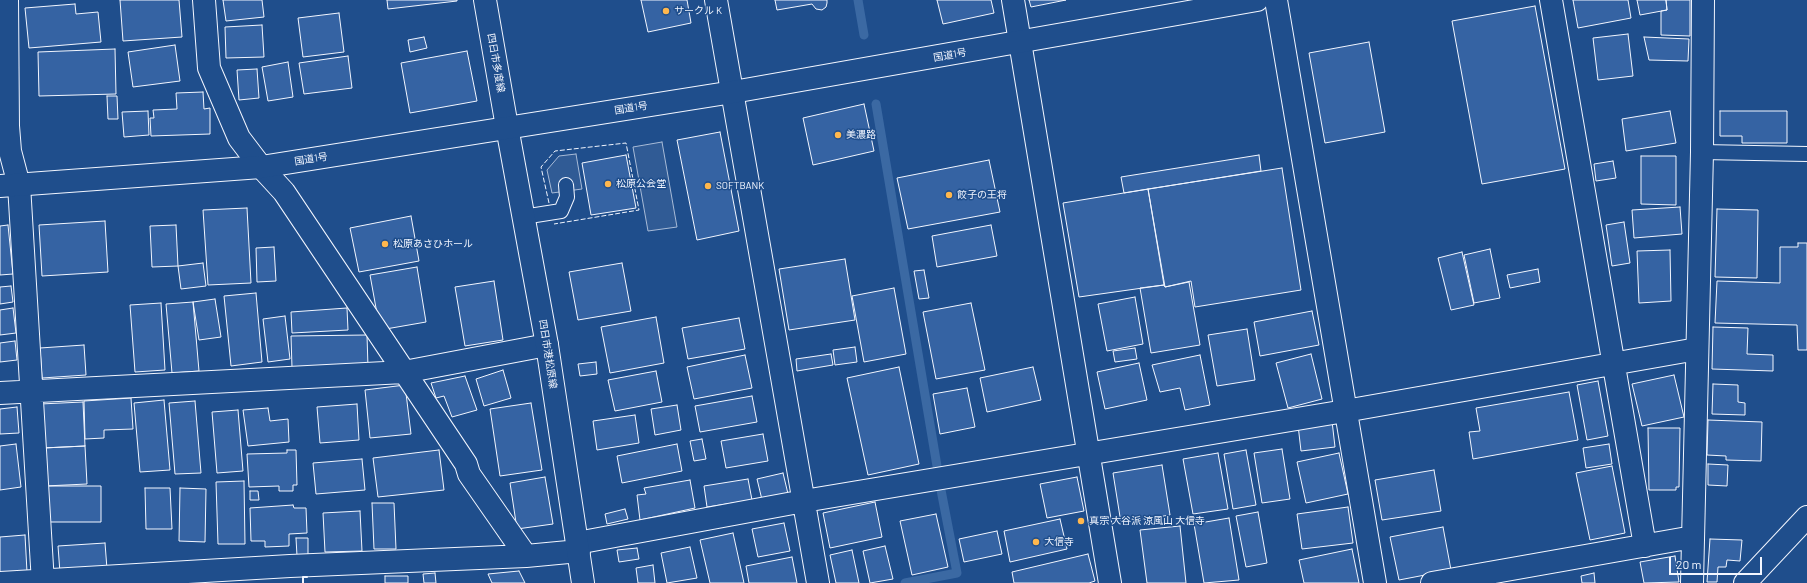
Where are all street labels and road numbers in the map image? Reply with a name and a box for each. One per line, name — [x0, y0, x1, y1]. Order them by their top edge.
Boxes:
street label: 四日市多度線 — [485, 32, 507, 94]
street label: 国道1号 — [932, 46, 968, 64]
street label: 国道1号 — [614, 99, 648, 117]
street label: 国道1号 — [294, 150, 328, 168]
street label: 四日市港松原線 — [537, 318, 559, 390]

